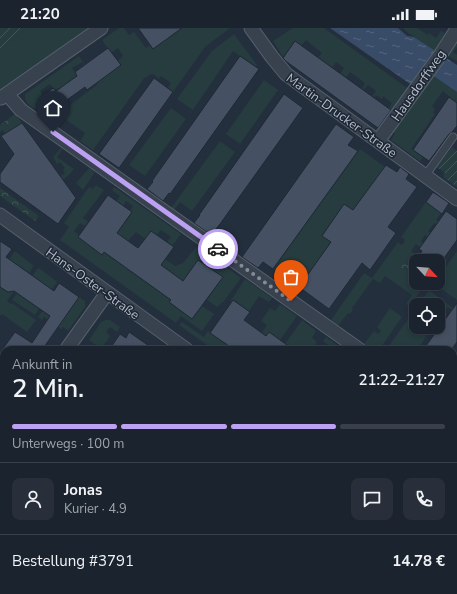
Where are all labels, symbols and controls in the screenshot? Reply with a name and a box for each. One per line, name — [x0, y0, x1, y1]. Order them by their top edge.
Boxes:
text: 21:20 — [20, 4, 60, 24]
street label: Hausdorffweg — [387, 46, 450, 125]
street label: Martin-Drucker-Straße — [282, 69, 401, 162]
pin — [36, 91, 70, 132]
icon: home — [42, 97, 64, 119]
courier — [198, 229, 238, 269]
icon: car — [207, 238, 229, 260]
street label: Hans-Oster-Straße — [42, 244, 143, 324]
north arrow — [409, 254, 445, 290]
map controls — [409, 254, 445, 334]
pin — [274, 260, 308, 301]
icon: bag — [280, 266, 302, 288]
button: locate — [409, 298, 445, 334]
text: Ankunft in — [12, 356, 72, 374]
text: 21:22–21:27 — [358, 370, 445, 390]
text: 2 Min. — [12, 371, 84, 406]
text: Unterwegs · 100 m — [12, 435, 124, 453]
button: person — [12, 478, 54, 520]
button: chat — [351, 478, 393, 520]
button: phone — [403, 478, 445, 520]
text: Jonas — [64, 480, 102, 500]
text: Kurier · 4.9 — [64, 500, 127, 518]
text: Bestellung #3791 — [12, 551, 134, 571]
text: 14.78 € — [392, 551, 445, 571]

